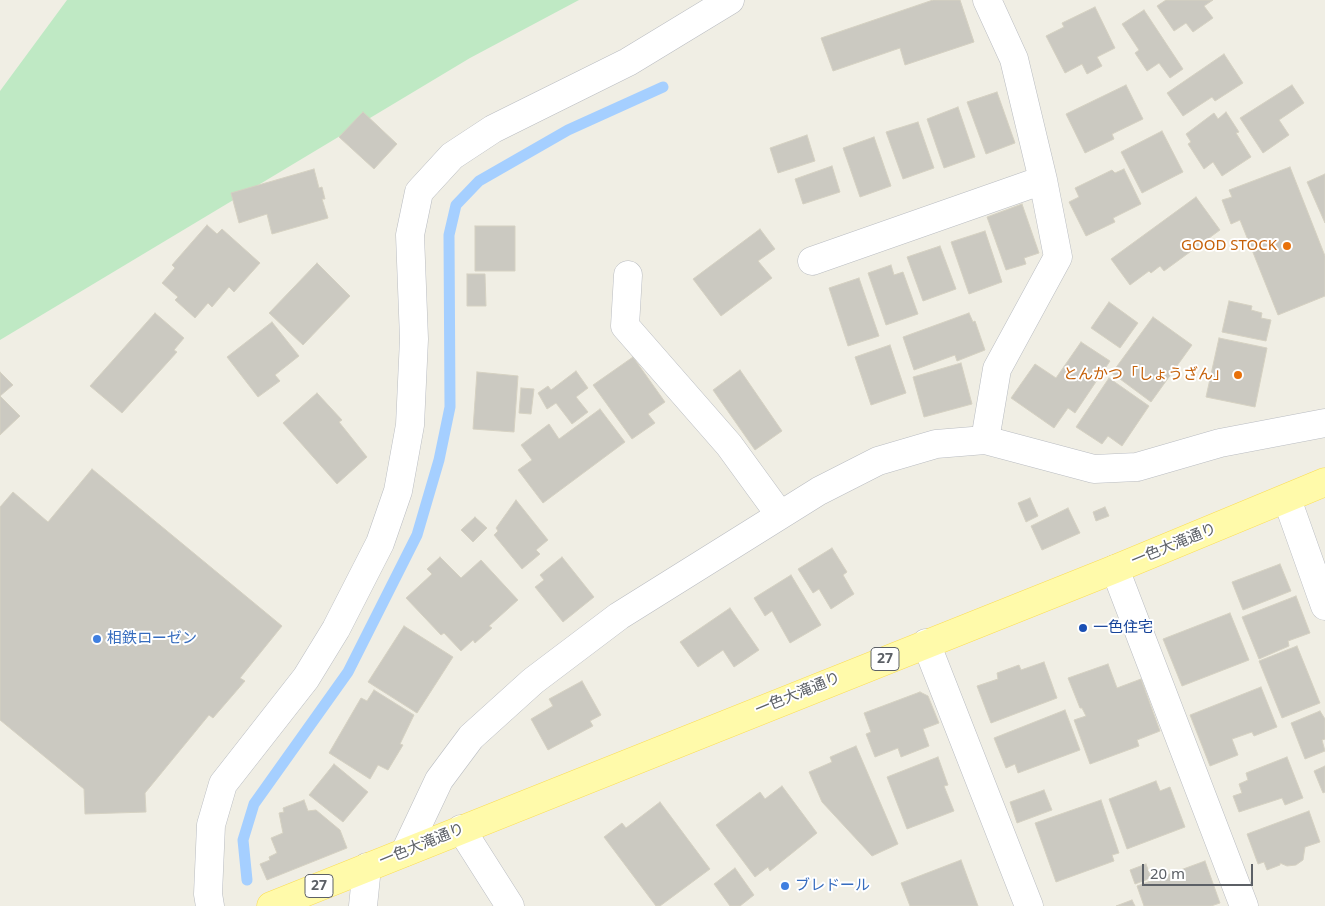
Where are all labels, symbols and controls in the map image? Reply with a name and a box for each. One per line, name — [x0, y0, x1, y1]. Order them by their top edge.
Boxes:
place label: GOOD STOCK — [1181, 237, 1277, 255]
marker: GOOD STOCK — [1281, 240, 1293, 252]
place label: とんかつ「しょうざん」 — [1063, 366, 1228, 384]
marker: とんかつ「しょうざん」 — [1232, 369, 1244, 381]
street label: 一色大滝通り — [1129, 520, 1219, 570]
place label: 一色住宅 — [1093, 619, 1153, 637]
marker: 一色住宅 — [1077, 622, 1089, 634]
place label: 相鉄ローゼン — [107, 630, 197, 648]
marker: 相鉄ローゼン — [91, 633, 103, 645]
road number: 27 — [871, 648, 899, 671]
street label: 一色大滝通り — [753, 669, 843, 719]
street label: 一色大滝通り — [377, 820, 467, 870]
scale bar — [1145, 854, 1256, 886]
text: 20 m — [1150, 863, 1185, 883]
road number: 27 — [305, 874, 333, 898]
place label: ブレドール — [795, 877, 870, 895]
marker: ブレドール — [779, 880, 791, 892]

